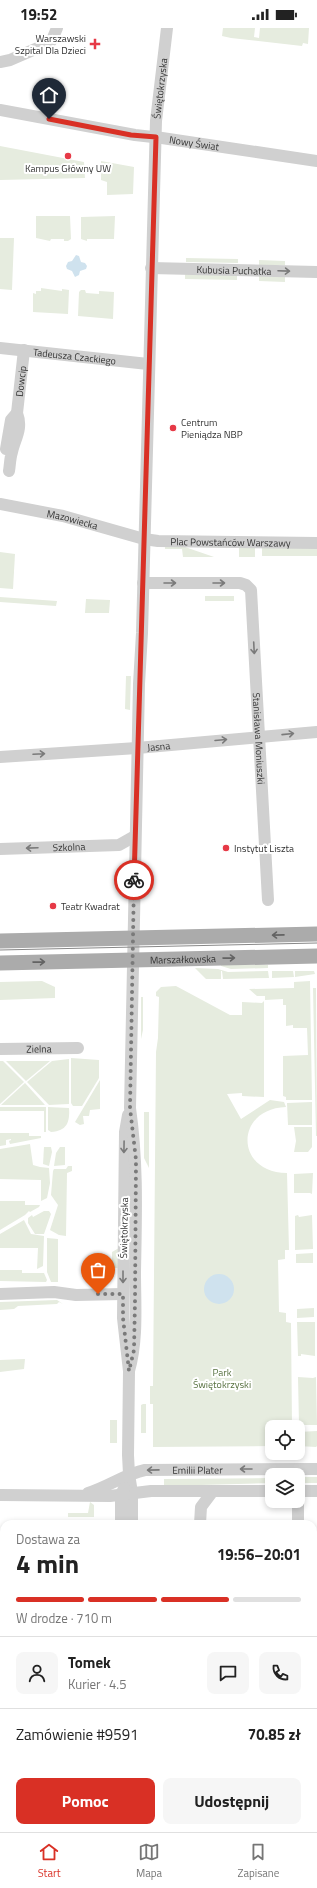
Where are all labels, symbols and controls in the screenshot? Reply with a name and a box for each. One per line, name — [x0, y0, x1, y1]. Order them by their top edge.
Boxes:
text: 19:52 — [20, 3, 57, 26]
place label: Warszawski Szpital Dla Dzieci — [15, 31, 86, 58]
marker: Warszawski Szpital Dla Dzieci — [89, 38, 101, 50]
street label: Świętokrzyska — [149, 57, 171, 120]
pin — [32, 78, 66, 119]
icon: home — [38, 84, 60, 106]
street label: Nowy Świat — [168, 132, 221, 154]
marker: Kampus Główny UW — [63, 151, 73, 161]
place label: Kampus Główny UW — [25, 161, 111, 176]
street label: Kubusia Puchatka — [196, 262, 272, 278]
one-way arrow — [277, 267, 290, 275]
street label: Tadeusza Czackiego — [32, 344, 117, 368]
street label: Dowcip — [11, 365, 30, 397]
place label: Centrum Pieniądza NBP — [181, 415, 243, 442]
marker: Centrum Pieniądza NBP — [168, 423, 178, 433]
street label: Mazowiecka — [46, 506, 100, 533]
street label: Plac Powstańców Warszawy — [170, 534, 291, 550]
one-way arrow — [163, 579, 176, 587]
one-way arrow — [212, 579, 225, 587]
one-way arrow — [251, 641, 258, 654]
street label: Stanisława Moniuszki — [249, 692, 269, 785]
one-way arrow — [281, 731, 294, 738]
one-way arrow — [214, 737, 227, 744]
street label: Jasna — [147, 738, 171, 755]
one-way arrow — [32, 751, 45, 758]
street label: Szkolna — [52, 839, 86, 855]
place label: Instytut Liszta — [234, 841, 294, 856]
marker: Instytut Liszta — [221, 843, 231, 853]
one-way arrow — [26, 844, 39, 852]
courier — [114, 860, 154, 900]
icon: bike — [123, 869, 145, 891]
place label: Teatr Kwadrat — [61, 899, 120, 914]
marker: Teatr Kwadrat — [48, 901, 58, 911]
one-way arrow — [272, 931, 285, 939]
street label: Marszałkowska — [150, 951, 216, 967]
one-way arrow — [222, 954, 235, 962]
one-way arrow — [32, 958, 45, 966]
street label: Zielna — [26, 1041, 52, 1056]
one-way arrow — [121, 1140, 128, 1153]
street label: Świętokrzyska — [116, 1197, 132, 1259]
pin — [81, 1253, 115, 1294]
icon: bag — [87, 1259, 109, 1281]
one-way arrow — [119, 1270, 127, 1283]
park label: Park Świętokrzyski — [193, 1365, 251, 1392]
map controls — [265, 1420, 305, 1508]
button: locate — [265, 1420, 305, 1460]
street label: Emilii Plater — [172, 1462, 223, 1477]
one-way arrow — [240, 1465, 253, 1473]
one-way arrow — [147, 1466, 160, 1474]
button: layers — [265, 1468, 305, 1508]
text: Dostawa za — [16, 1529, 80, 1549]
text: 19:56–20:01 — [217, 1543, 301, 1566]
text: 4 min — [16, 1544, 79, 1583]
text: W drodze · 710 m — [16, 1608, 112, 1628]
text: Tomek — [68, 1651, 111, 1674]
button: person — [16, 1652, 58, 1694]
button: chat — [207, 1652, 249, 1694]
button: phone — [259, 1652, 301, 1694]
text: Kurier · 4.5 — [68, 1674, 126, 1694]
text: Zamówienie #9591 — [16, 1723, 138, 1746]
text: 70.85 zł — [248, 1723, 301, 1746]
button: Pomoc — [16, 1778, 155, 1824]
button: Udostępnij — [163, 1778, 301, 1824]
tab: Start — [38, 1841, 61, 1881]
tab: Mapa — [136, 1841, 162, 1881]
tab: Zapisane — [238, 1841, 279, 1881]

